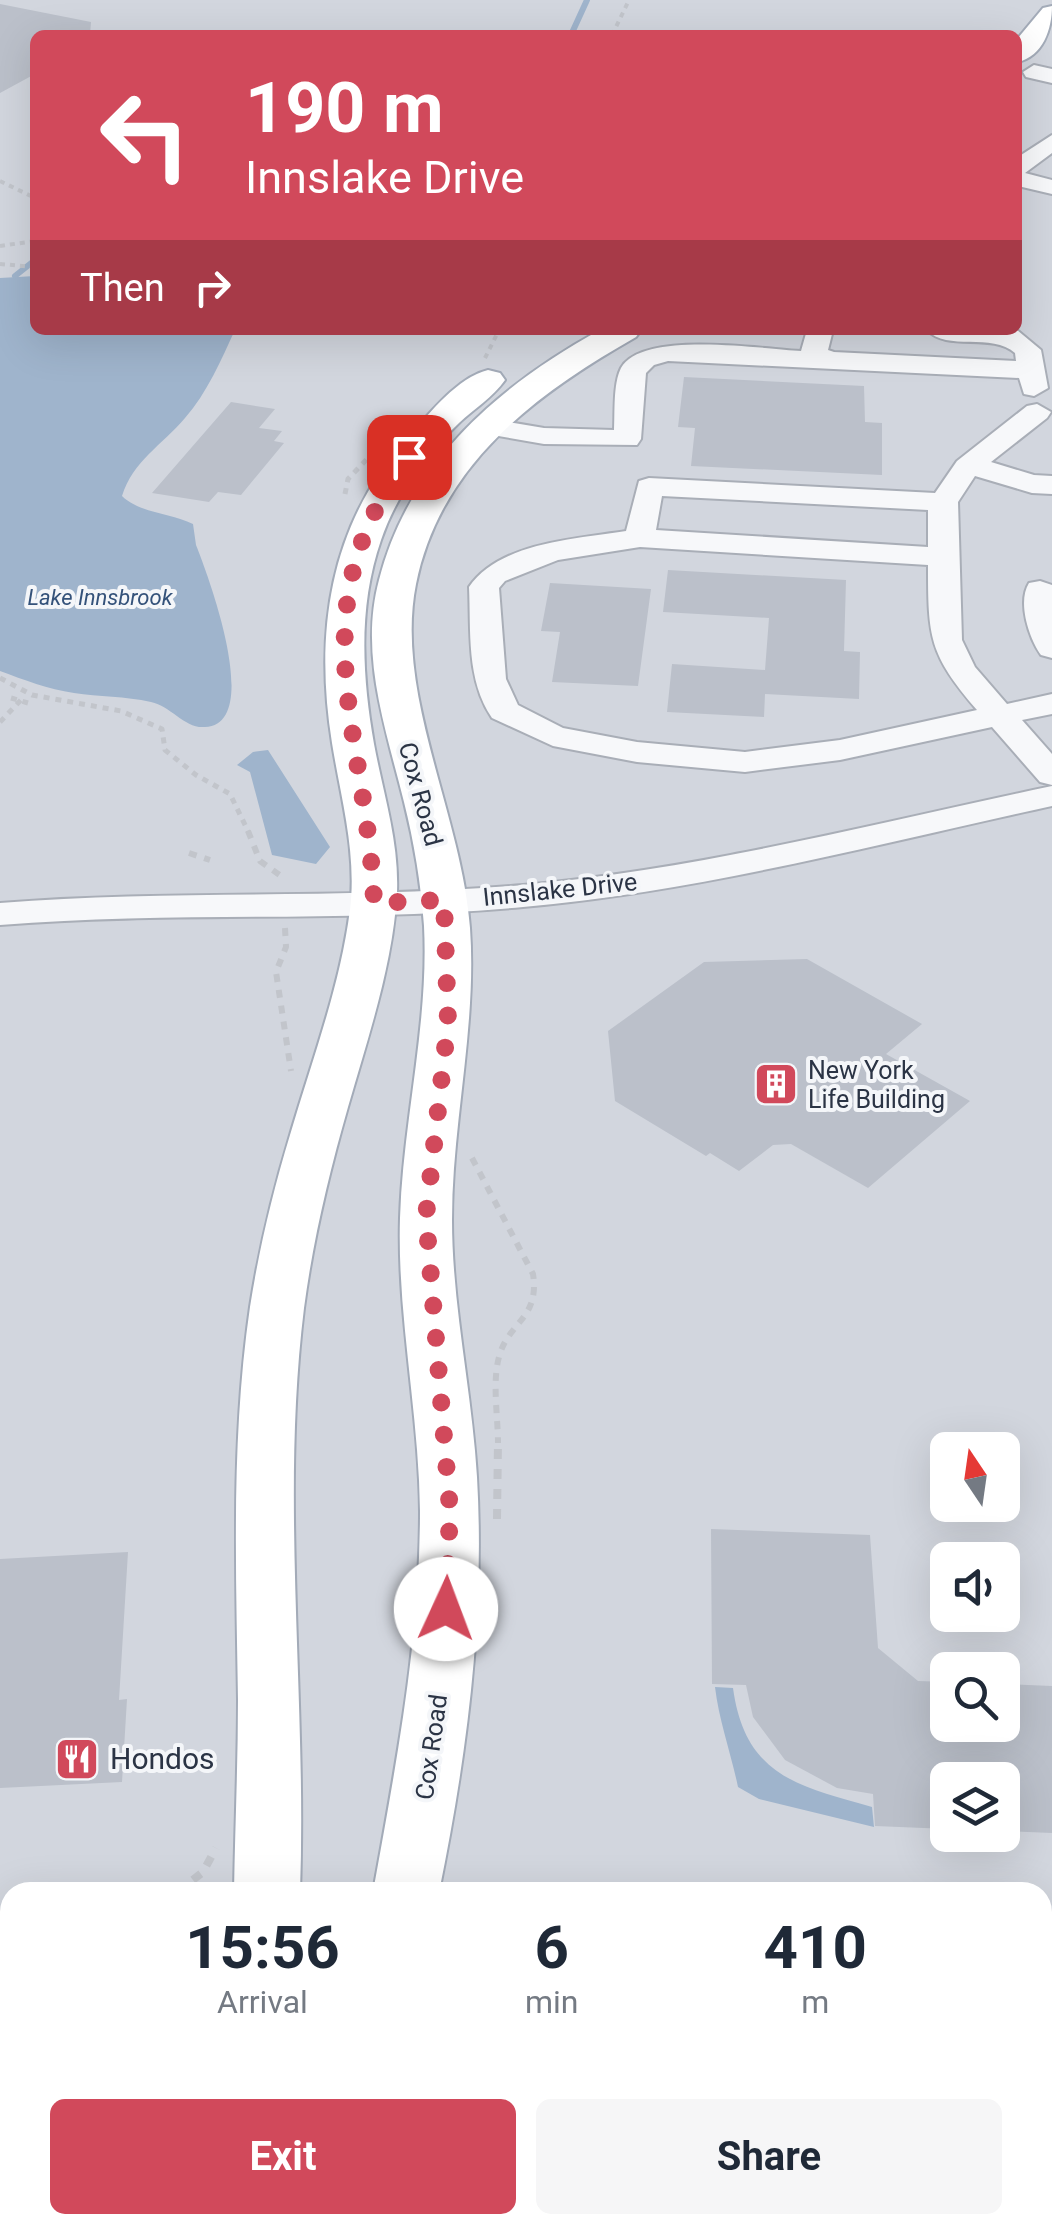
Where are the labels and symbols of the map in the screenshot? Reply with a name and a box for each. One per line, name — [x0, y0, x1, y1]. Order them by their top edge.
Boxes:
pin — [367, 415, 452, 500]
water label: Lake Innsbrook — [28, 585, 174, 610]
street label: Cox Road — [393, 739, 448, 849]
street label: Innslake Drive — [481, 867, 639, 912]
place label: New York Life Building — [808, 1056, 945, 1114]
building icon: New York Life Building — [753, 1061, 799, 1107]
north arrow — [930, 1432, 1020, 1522]
position arrow — [394, 1557, 498, 1661]
street label: Cox Road — [410, 1692, 453, 1802]
restaurant icon: Hondos — [54, 1736, 100, 1782]
place label: Hondos — [110, 1741, 215, 1776]

